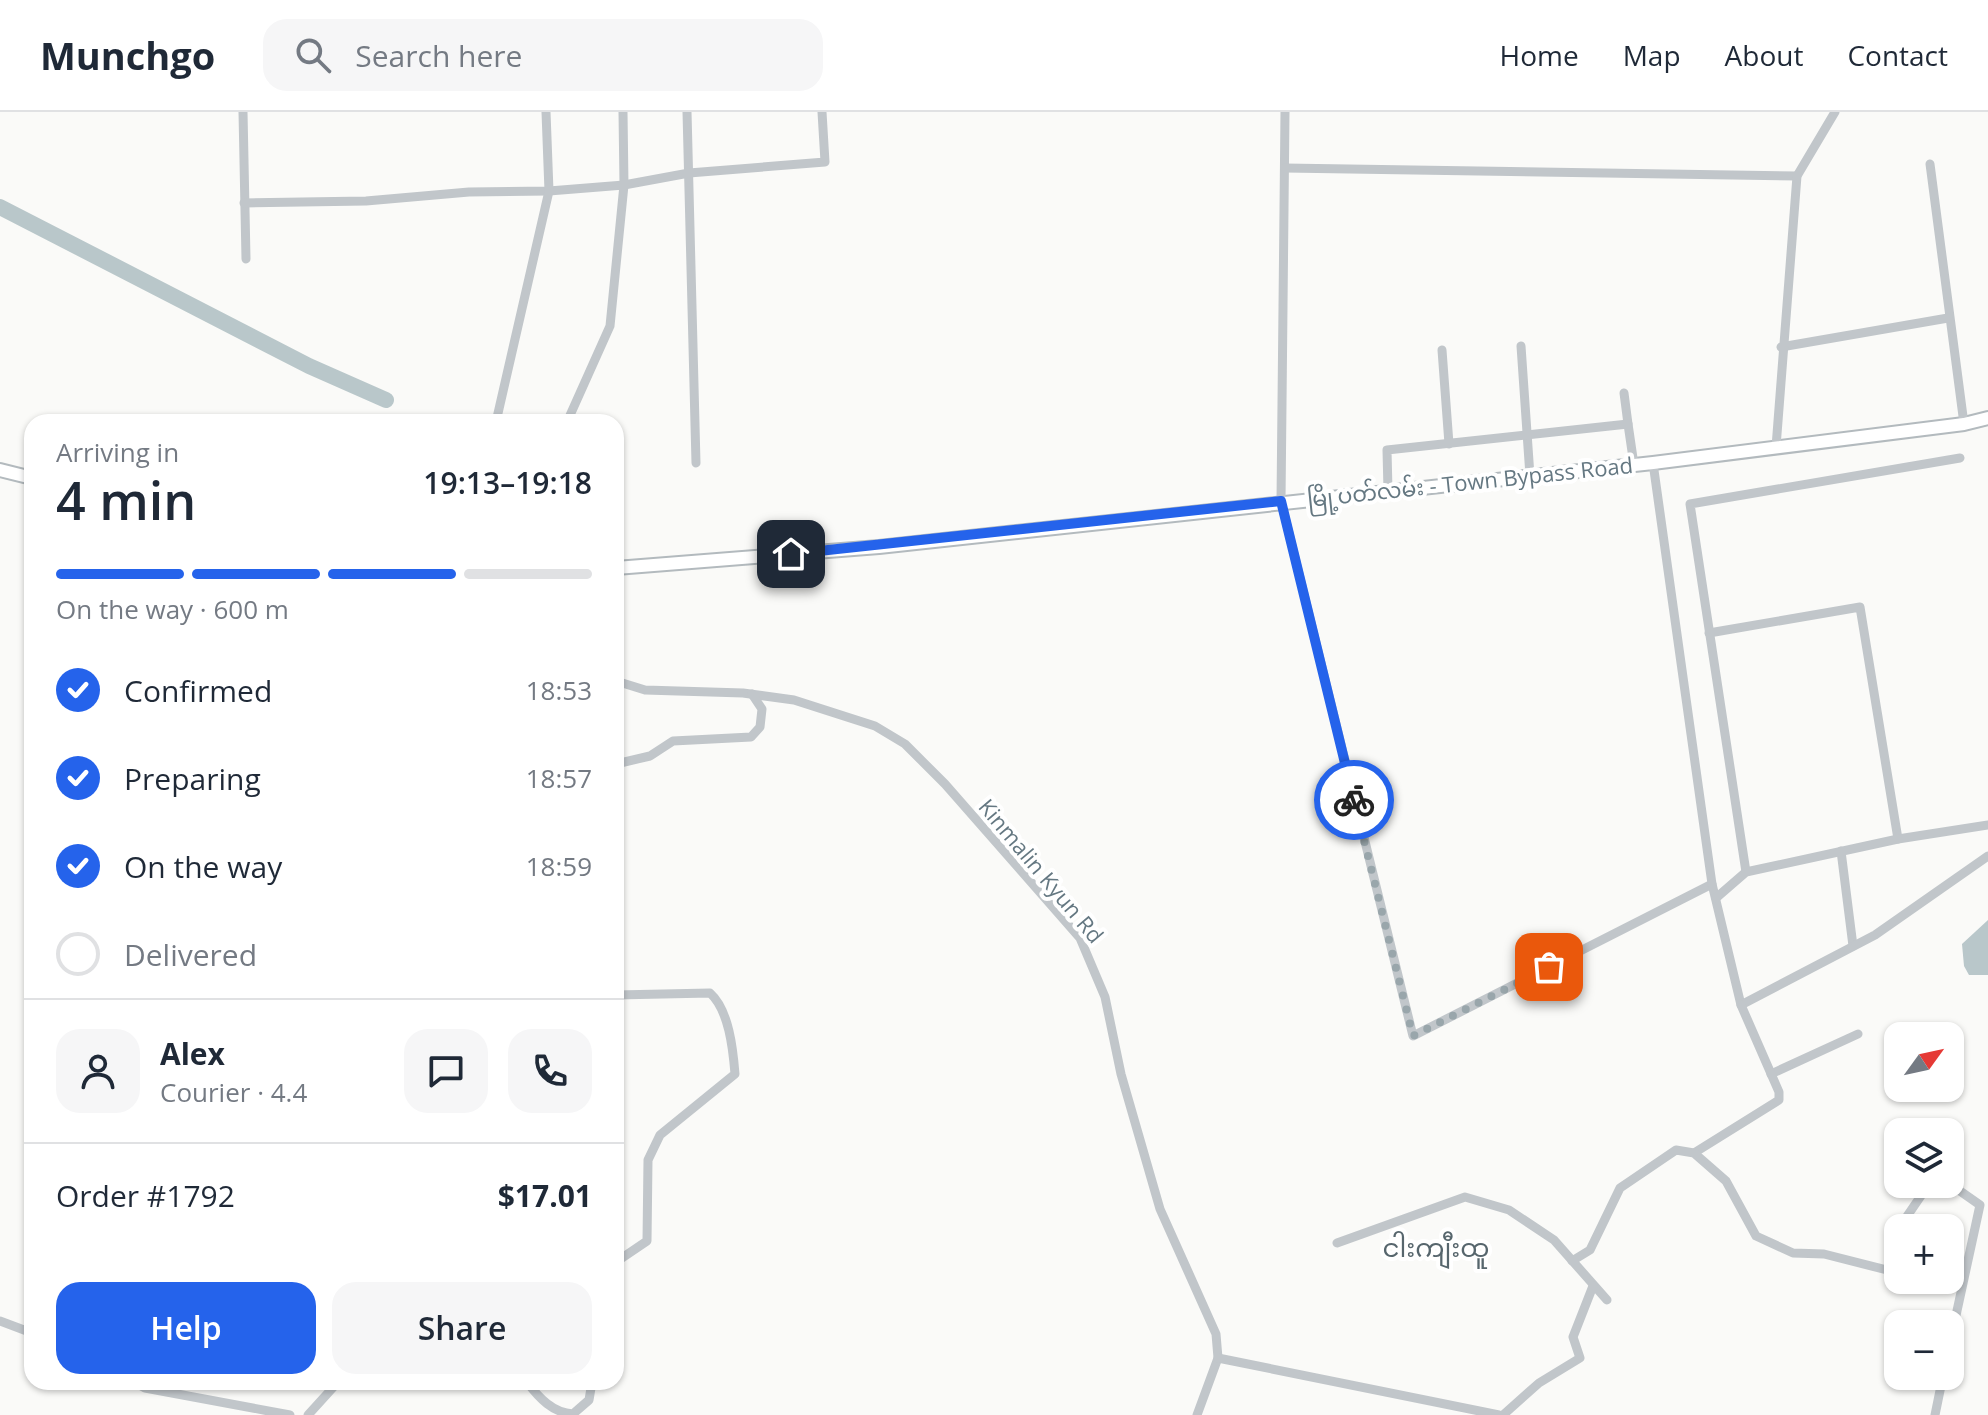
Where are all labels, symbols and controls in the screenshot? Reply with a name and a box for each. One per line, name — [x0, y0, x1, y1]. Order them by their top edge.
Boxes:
search box — [263, 19, 823, 91]
text: Munchgo — [40, 29, 215, 81]
icon: search — [291, 33, 335, 77]
text: Search here — [355, 35, 522, 76]
text: Home — [1500, 36, 1579, 74]
text: Map — [1623, 36, 1681, 74]
text: About — [1725, 36, 1803, 74]
text: Contact — [1847, 36, 1948, 74]
text: Arriving in — [56, 434, 179, 470]
street label: မြို့ပတ်လမ်း - Town Bypass Road — [1306, 449, 1635, 517]
text: 19:13–19:18 — [423, 462, 592, 503]
text: 4 min — [56, 464, 196, 535]
pin — [757, 520, 825, 588]
icon: home — [769, 532, 813, 576]
text: On the way · 600 m — [56, 591, 289, 627]
icon: check — [56, 668, 100, 712]
text: Confirmed — [124, 670, 272, 711]
text: 18:53 — [526, 672, 592, 708]
icon: check — [56, 756, 100, 800]
text: Preparing — [124, 758, 261, 799]
text: 18:57 — [526, 760, 592, 796]
courier — [1314, 760, 1394, 840]
icon: bike — [1332, 778, 1376, 822]
street label: Kinmalin Kyun Rd — [973, 792, 1111, 949]
icon: check — [56, 844, 100, 888]
text: On the way — [124, 846, 282, 887]
text: 18:59 — [526, 848, 592, 884]
pin — [1515, 933, 1583, 1001]
text: Delivered — [124, 934, 257, 975]
icon: bag — [1527, 945, 1571, 989]
north arrow — [1884, 1022, 1964, 1102]
map controls — [1884, 1022, 1964, 1390]
button: person — [56, 1029, 140, 1113]
button: chat — [404, 1029, 488, 1113]
button: phone — [508, 1029, 592, 1113]
text: Alex — [160, 1033, 225, 1074]
text: Courier · 4.4 — [160, 1074, 307, 1110]
button: layers — [1884, 1118, 1964, 1198]
text: Order #1792 — [56, 1175, 235, 1216]
text: $17.01 — [498, 1175, 592, 1216]
button: + — [1884, 1214, 1964, 1294]
district label: ငါးကျီးထူ — [1383, 1229, 1490, 1269]
button: Help — [56, 1282, 316, 1374]
button: Share — [332, 1282, 592, 1374]
button: − — [1884, 1310, 1964, 1390]

